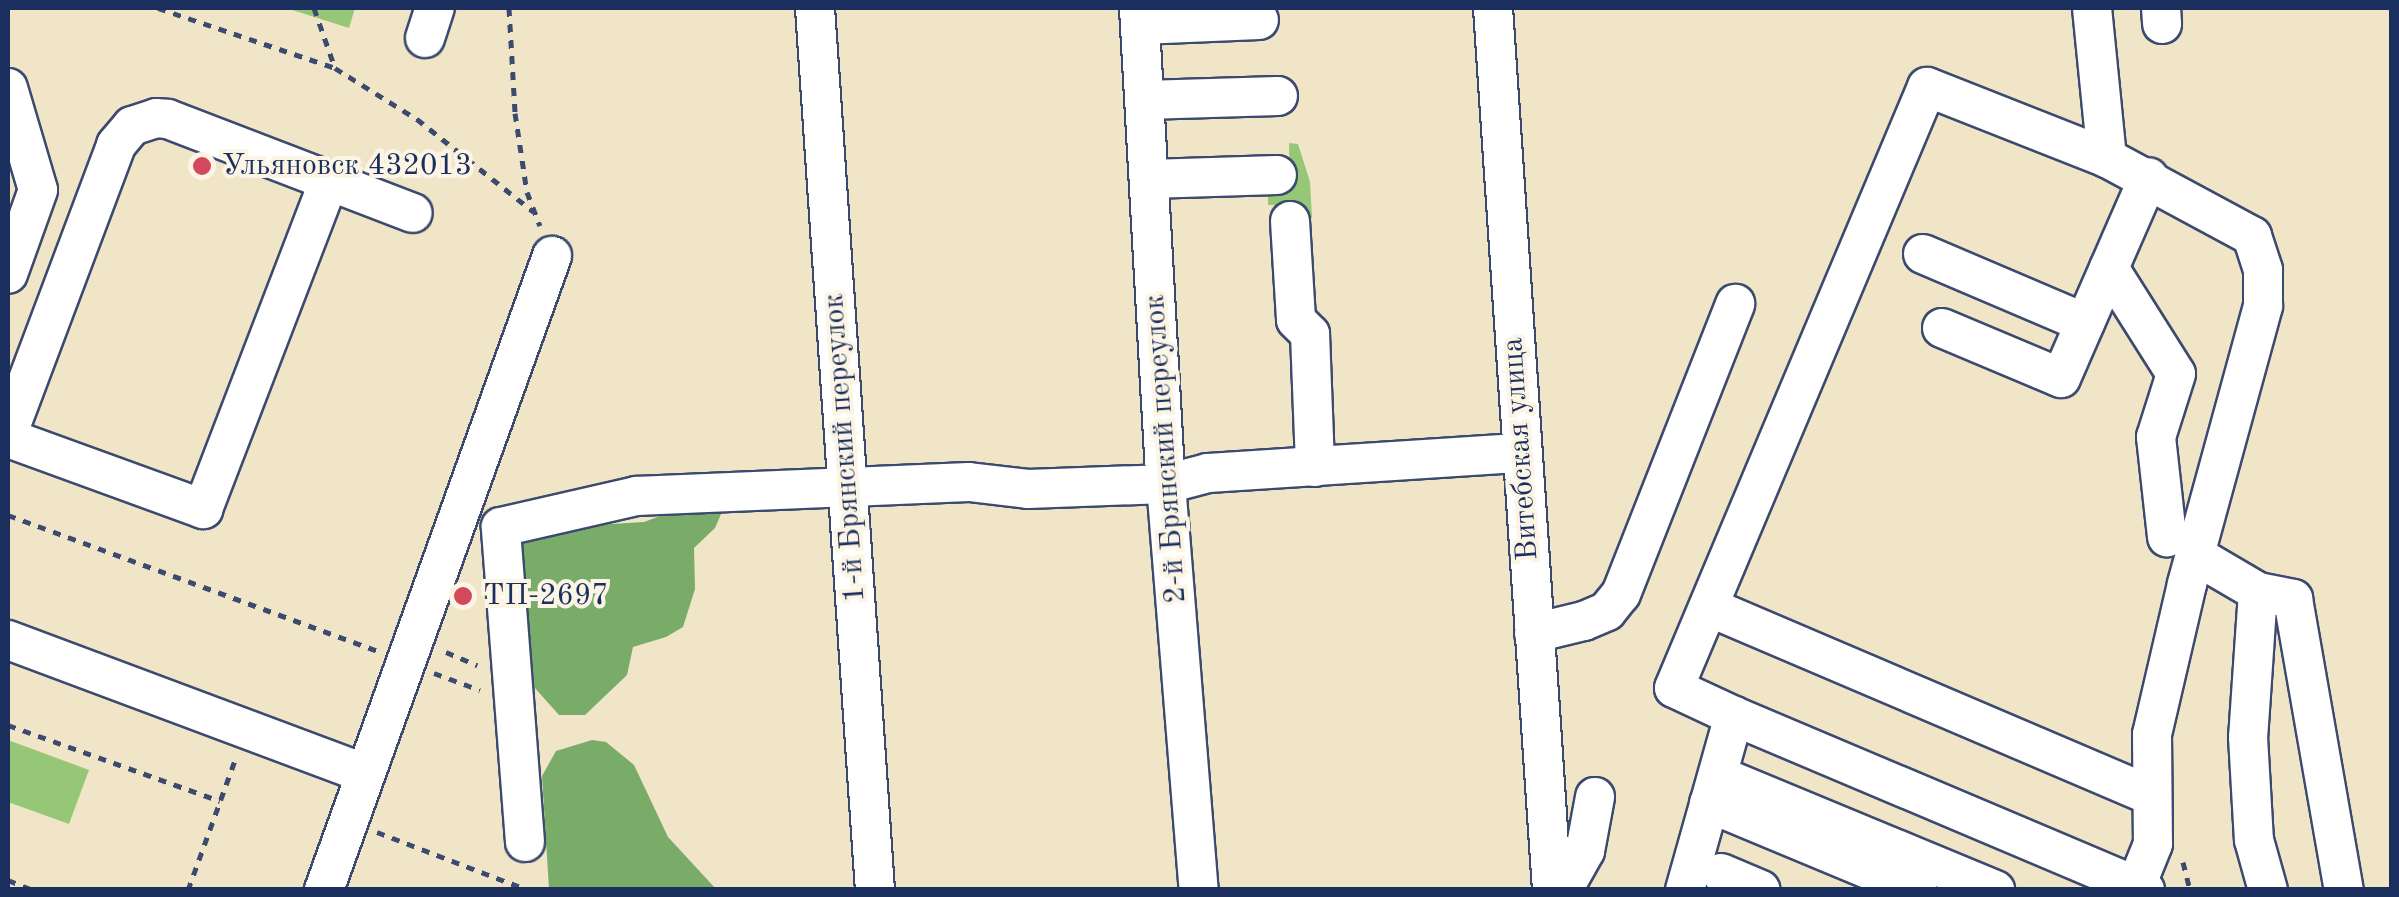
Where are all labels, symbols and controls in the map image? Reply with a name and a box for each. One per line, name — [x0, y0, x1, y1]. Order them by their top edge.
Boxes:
place label: Ульяновск 432013 — [222, 148, 472, 184]
marker: Ульяновск 432013 — [191, 155, 213, 177]
street label: 1-й Брянский переулок — [816, 292, 874, 604]
street label: 2-й Брянский переулок — [1137, 293, 1195, 605]
street label: Витебская улица — [1495, 336, 1547, 562]
place label: ТП-2697 — [483, 578, 609, 614]
marker: ТП-2697 — [452, 585, 474, 607]

